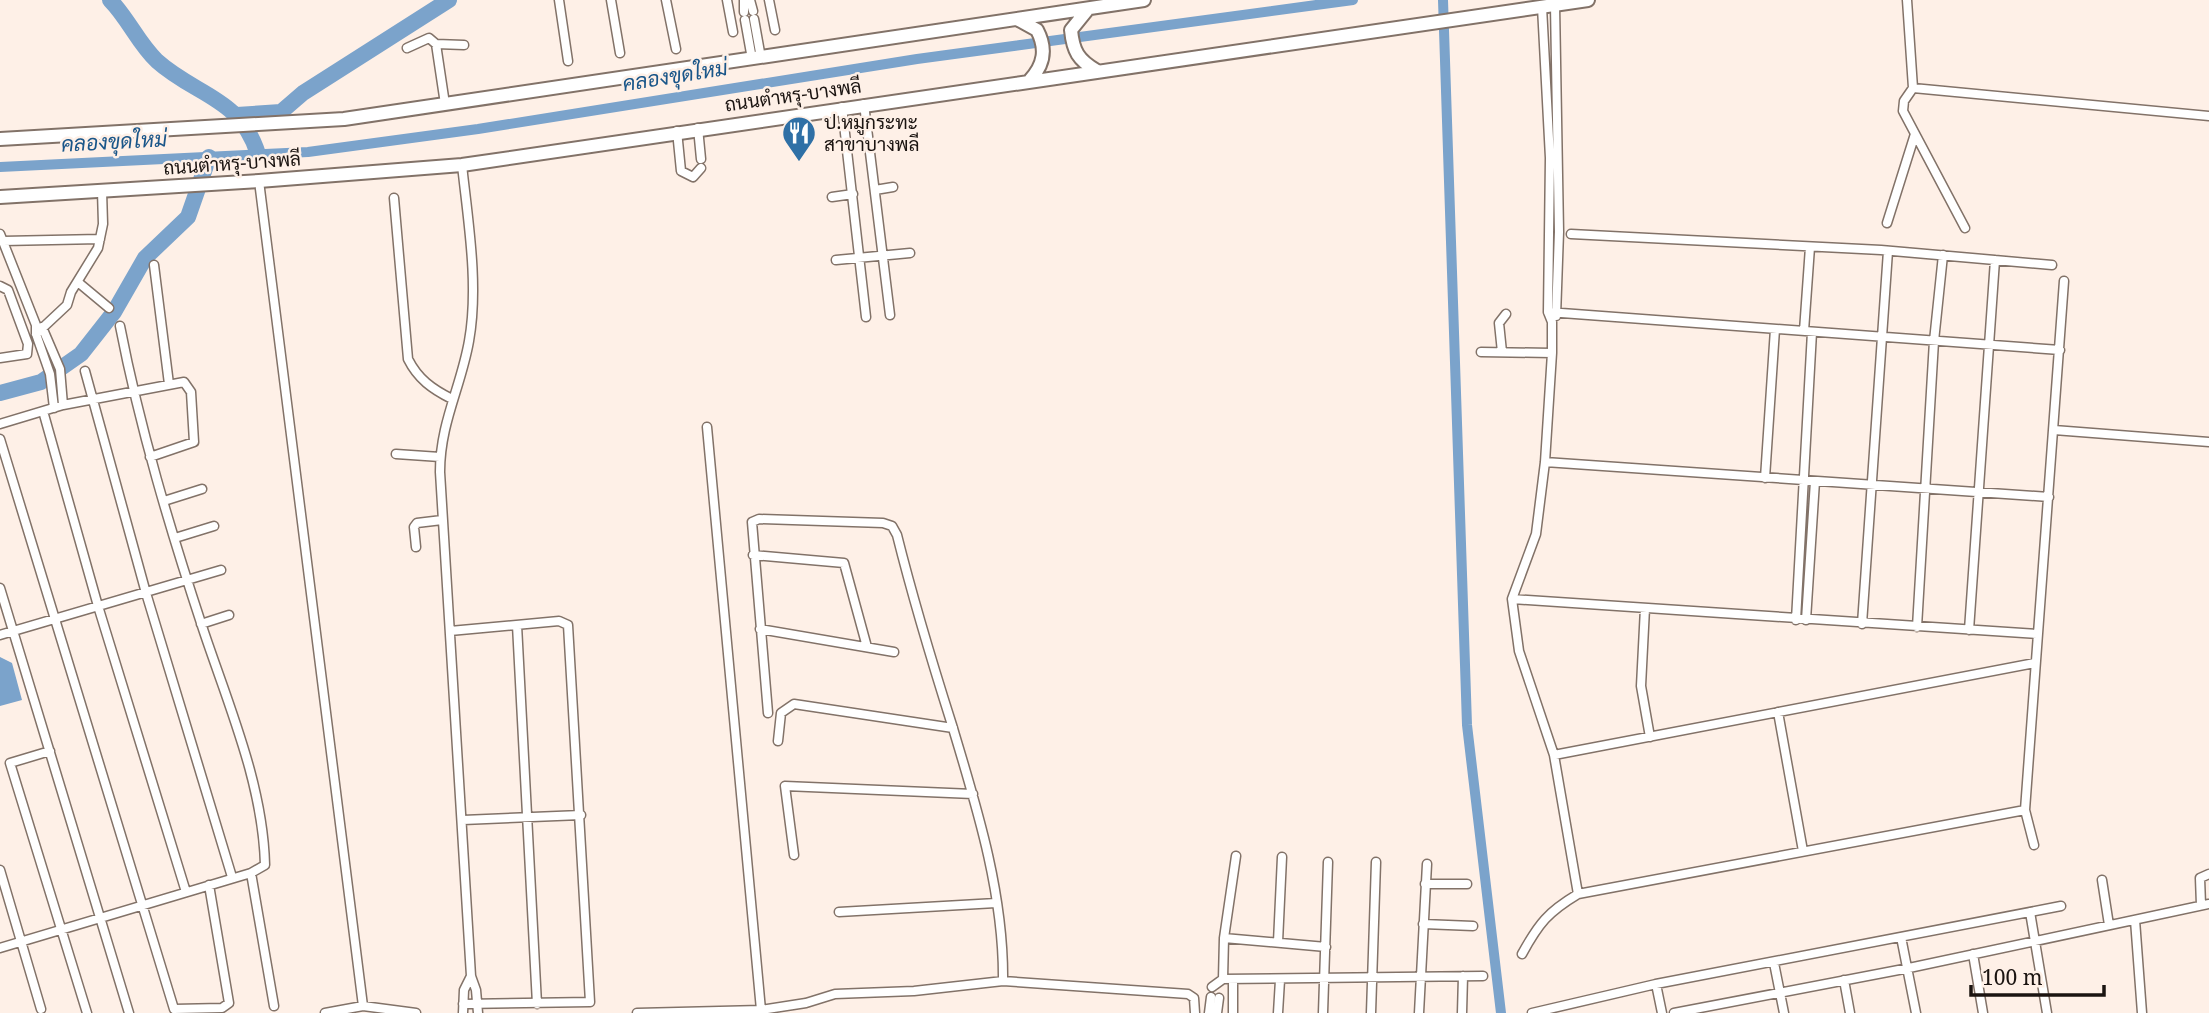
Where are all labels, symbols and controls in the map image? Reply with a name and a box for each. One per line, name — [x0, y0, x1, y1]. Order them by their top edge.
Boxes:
water label: คลองขุดใหม่ — [620, 53, 731, 98]
street label: ถนนตำหรุ-บางพลี — [723, 73, 863, 117]
place label: ป.หมูกระทะ สาขาบางพลี — [824, 109, 920, 157]
restaurant icon: ป.หมูกระทะ สาขาบางพลี — [780, 114, 818, 163]
water label: คลองขุดใหม่ — [60, 124, 169, 159]
street label: ถนนตำหรุ-บางพลี — [162, 145, 302, 181]
scale bar — [1971, 954, 2104, 998]
text: 100 m — [1982, 963, 2043, 991]

